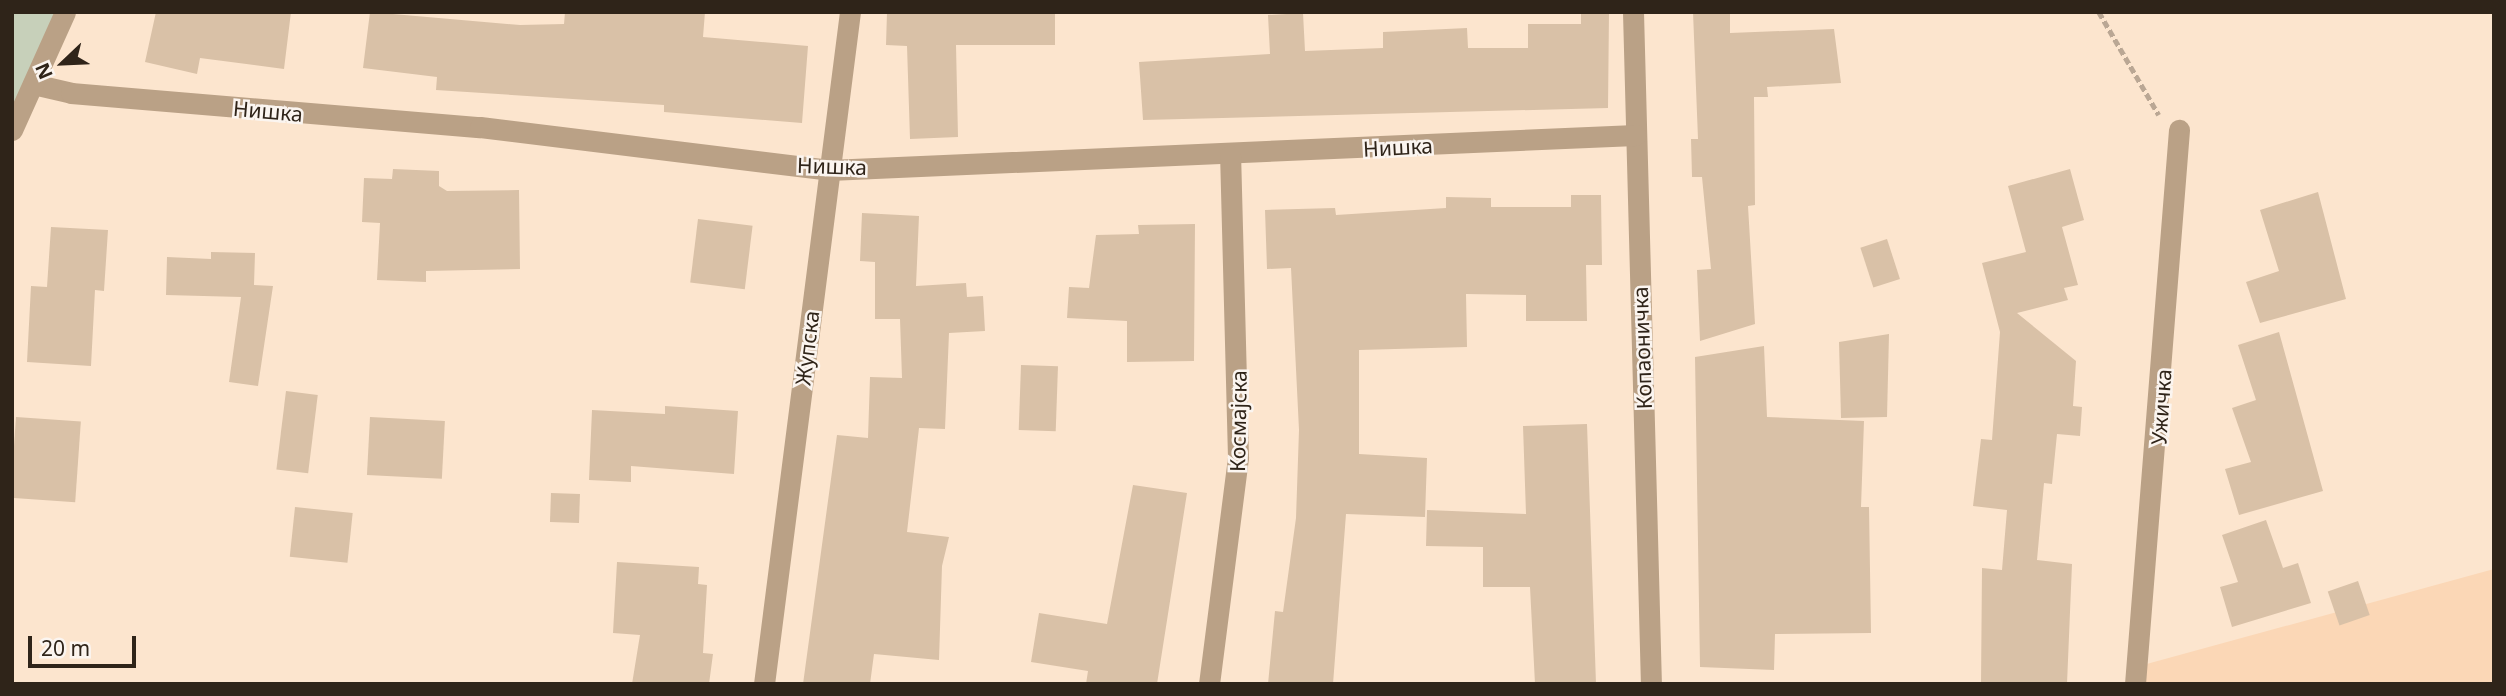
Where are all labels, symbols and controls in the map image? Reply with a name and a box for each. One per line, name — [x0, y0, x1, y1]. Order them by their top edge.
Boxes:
north arrow — [28, 28, 98, 98]
text: N — [29, 59, 59, 83]
street label: Нишка — [232, 95, 304, 127]
street label: Нишка — [1362, 133, 1434, 161]
street label: Нишка — [797, 152, 867, 180]
street label: Копаоничка — [1627, 286, 1657, 410]
street label: Жупска — [790, 309, 824, 387]
street label: Ужичка — [2146, 368, 2176, 446]
street label: Космајска — [1225, 370, 1251, 472]
scale bar — [32, 622, 140, 666]
text: 20 m — [41, 634, 90, 662]

